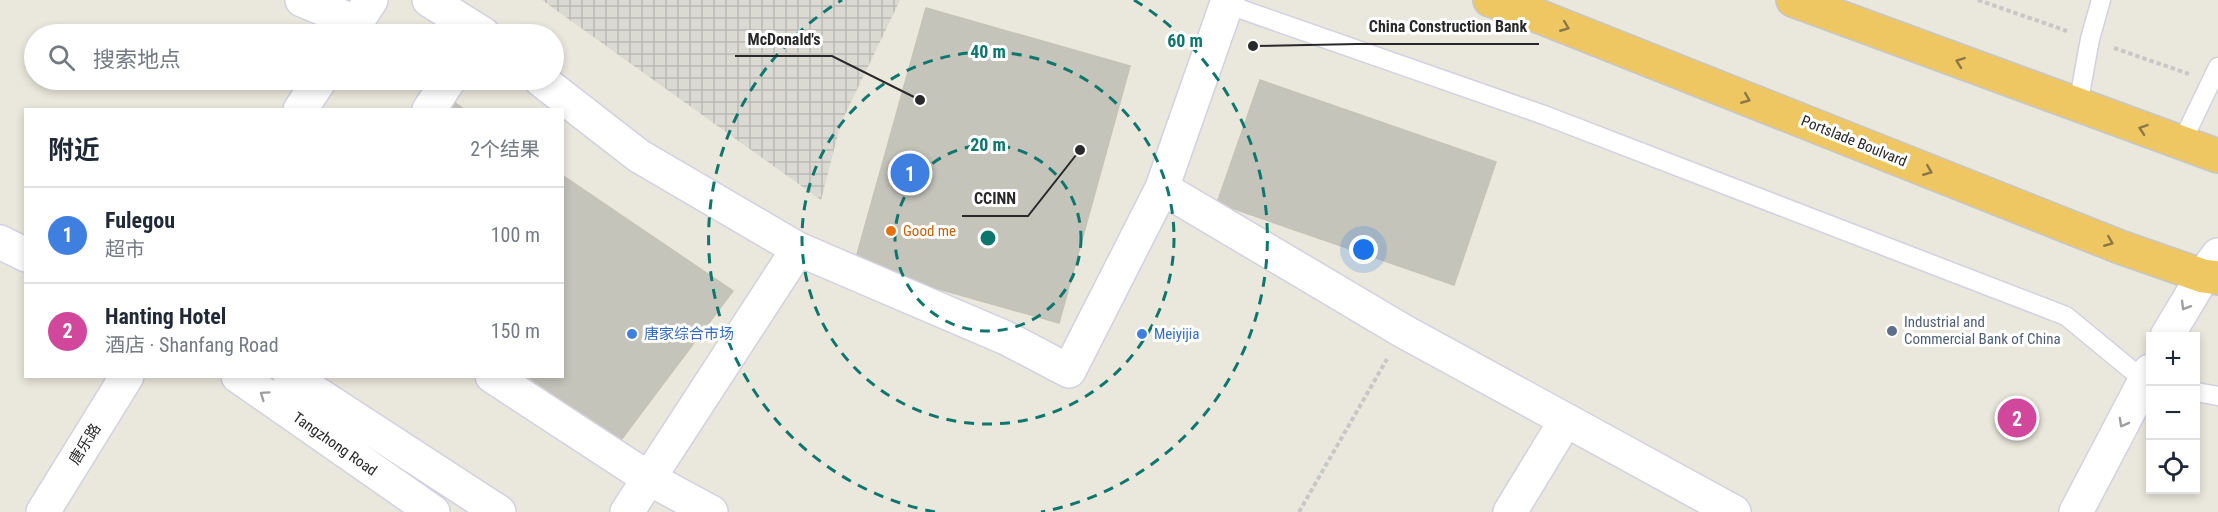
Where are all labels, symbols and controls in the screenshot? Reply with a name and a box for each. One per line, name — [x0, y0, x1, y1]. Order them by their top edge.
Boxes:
callout: China Construction Bank — [1357, 10, 1539, 44]
text: China Construction Bank — [1369, 17, 1527, 36]
one-way arrow — [1559, 20, 1570, 32]
callout: McDonald's — [735, 22, 832, 56]
search box — [24, 24, 564, 90]
text: McDonald's — [748, 30, 821, 49]
text: 60 m — [1167, 30, 1203, 51]
icon: search — [45, 41, 78, 74]
text: 40 m — [970, 41, 1006, 62]
text: 搜索地点 — [93, 47, 181, 72]
one-way arrow — [1955, 57, 1966, 69]
one-way arrow — [1740, 92, 1751, 104]
street label: Portslade Boulvard — [1799, 112, 1909, 170]
one-way arrow — [2139, 123, 2149, 136]
text: 20 m — [970, 134, 1006, 155]
text: 附近 — [48, 135, 100, 165]
text: 2个结果 — [470, 137, 540, 161]
pin: 1 — [890, 150, 930, 195]
one-way arrow — [1922, 163, 1932, 176]
callout: CCINN — [962, 182, 1028, 216]
text: CCINN — [974, 189, 1016, 208]
text: Fulegou — [105, 208, 175, 233]
place label: Good me — [903, 222, 956, 240]
text: 1 — [62, 223, 73, 247]
text: 100 m — [491, 223, 540, 247]
marker: Good me — [884, 224, 898, 238]
centre of rings — [978, 228, 998, 248]
your location — [1349, 235, 1378, 264]
one-way arrow — [2103, 235, 2114, 247]
text: 超市 — [105, 237, 145, 261]
one-way arrow — [2181, 300, 2193, 310]
text: Hanting Hotel — [105, 304, 226, 329]
place label: Industrial and Commercial Bank of China — [1904, 313, 2061, 348]
text: 2 — [62, 319, 73, 343]
text: 150 m — [491, 319, 540, 343]
marker: Industrial and Commercial Bank of China — [1885, 324, 1899, 338]
place label: 唐家综合市场 — [644, 325, 734, 343]
place label: Meiyijia — [1154, 325, 1199, 343]
marker: 唐家综合市场 — [625, 327, 639, 341]
marker: Meiyijia — [1135, 327, 1149, 341]
map controls — [2146, 332, 2200, 494]
button: + — [2146, 332, 2200, 386]
text: 酒店 · Shanfang Road — [105, 333, 279, 357]
button: − — [2146, 386, 2200, 440]
one-way arrow — [260, 391, 271, 402]
pin: 2 — [1998, 396, 2036, 440]
street label: Tangzhong Road — [290, 408, 380, 480]
one-way arrow — [2119, 417, 2130, 427]
street label: 唐乐路 — [65, 420, 105, 468]
button: locate — [2146, 440, 2200, 494]

